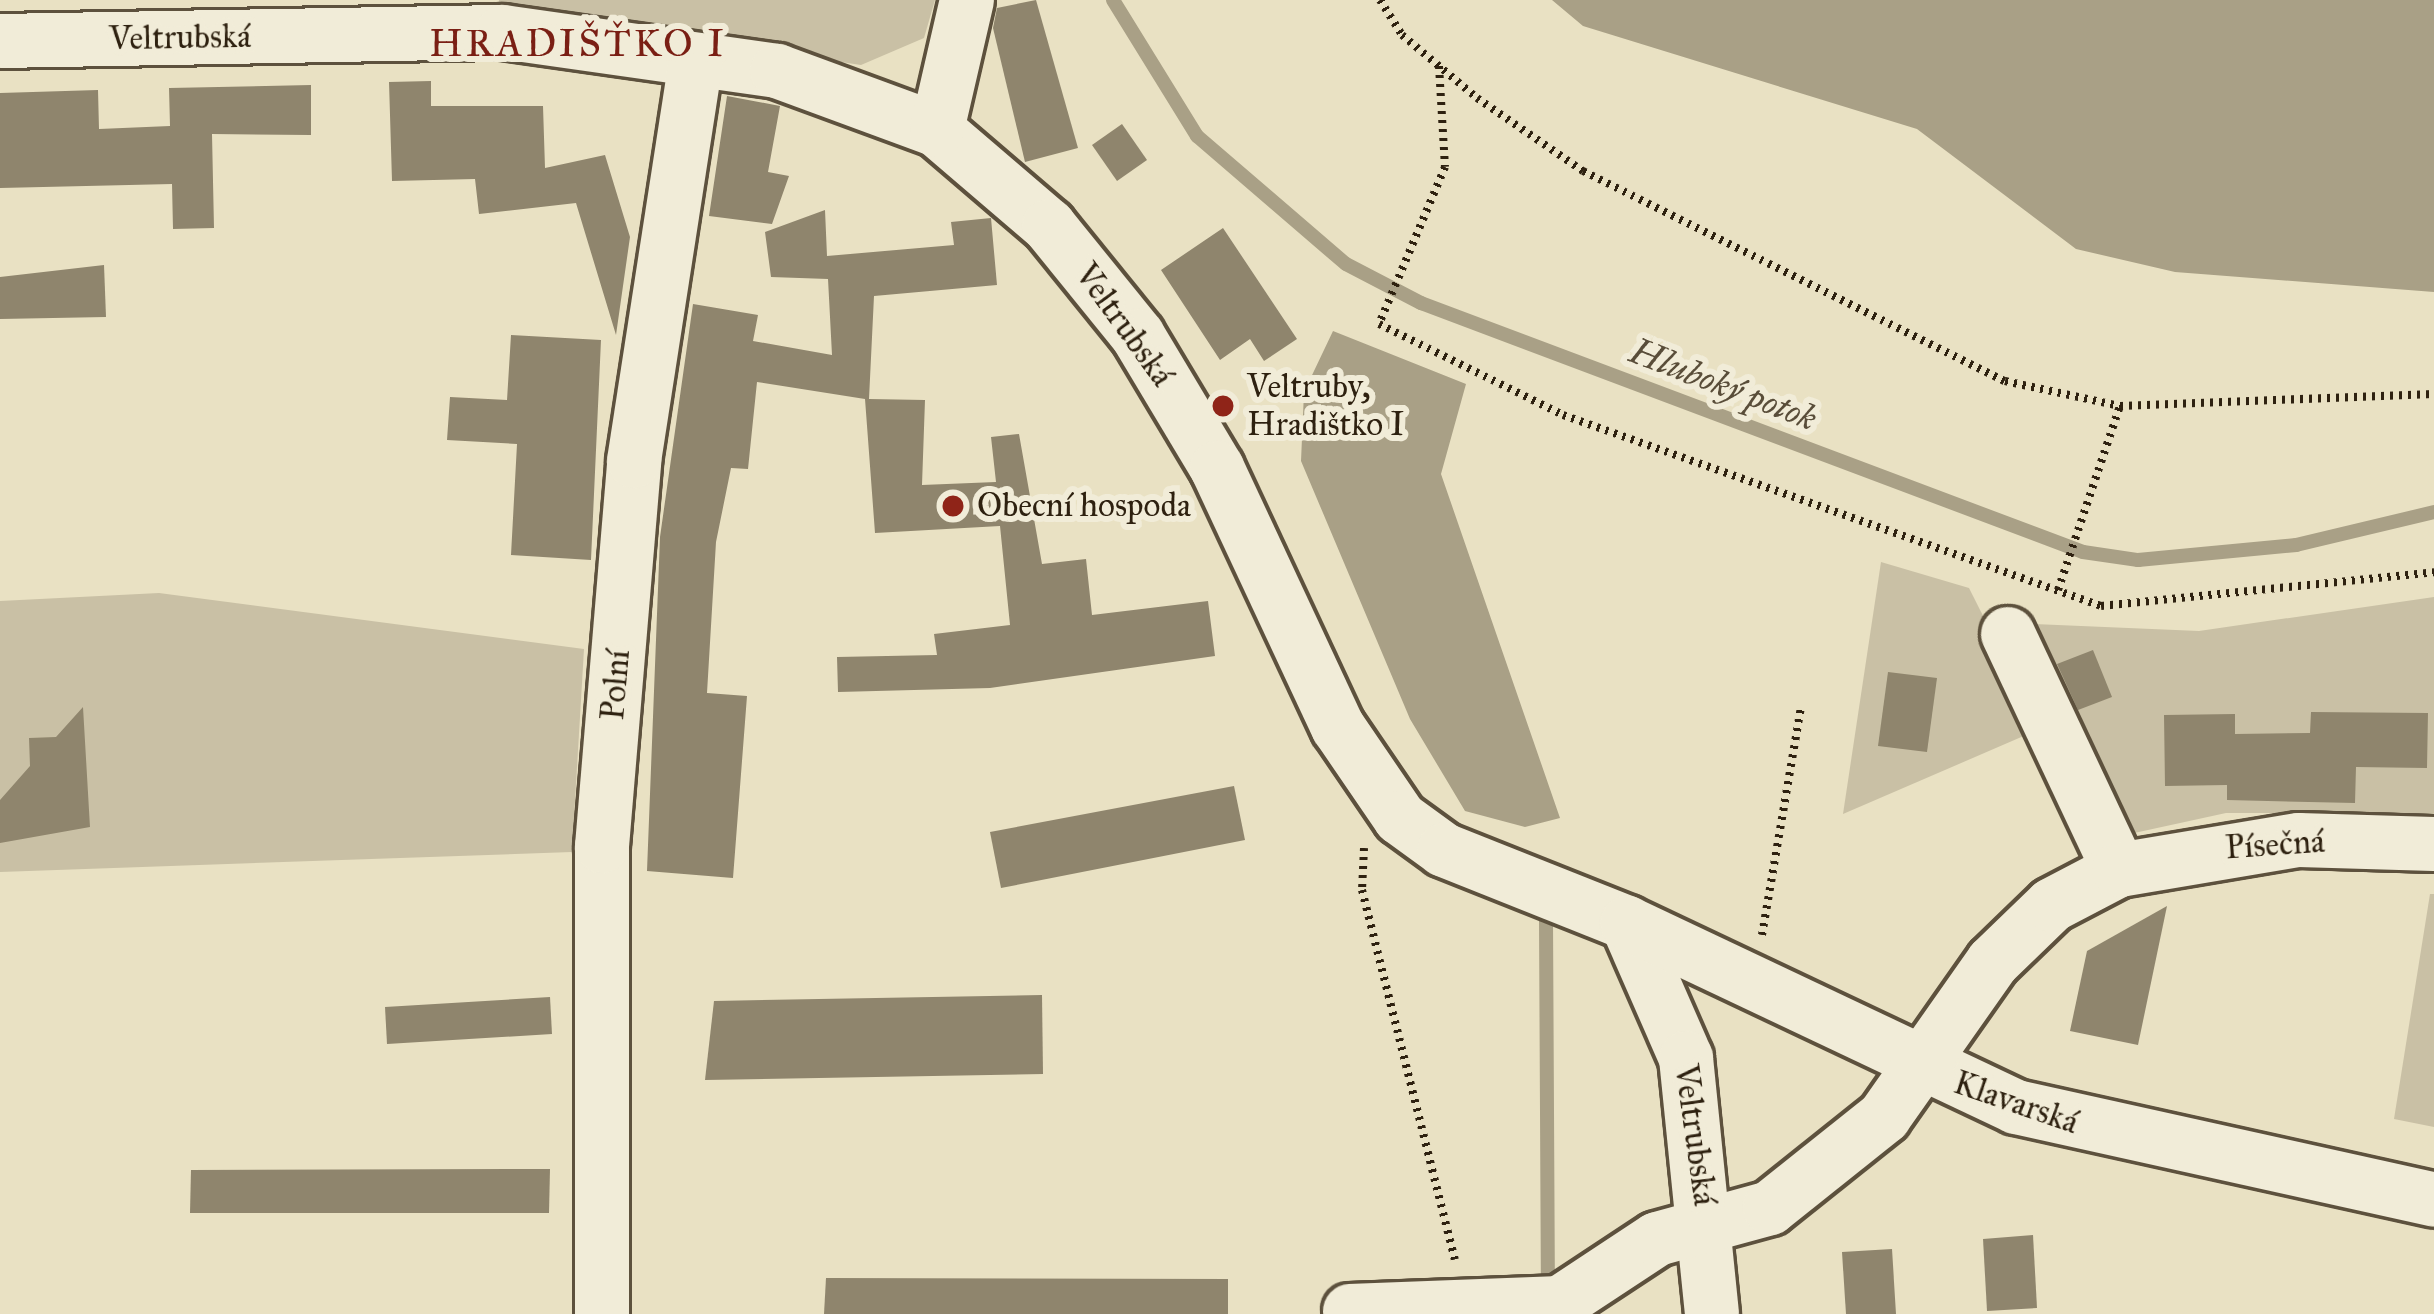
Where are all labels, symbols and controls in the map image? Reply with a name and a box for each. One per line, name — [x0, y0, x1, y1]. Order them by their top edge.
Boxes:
street label: Veltrubská — [109, 17, 251, 59]
district label: HRADIŠŤKO I — [429, 20, 727, 66]
street label: Veltrubská — [1066, 256, 1182, 394]
water label: Hluboký potok — [1623, 330, 1823, 440]
place label: Veltruby, Hradištko I — [1247, 367, 1404, 445]
marker: Veltruby, Hradištko I — [1210, 393, 1236, 419]
place label: Obecní hospoda — [977, 486, 1191, 526]
marker: Obecní hospoda — [940, 493, 966, 519]
street label: Polní — [593, 648, 639, 722]
street label: Písečná — [2224, 822, 2326, 868]
street label: Veltrubská — [1665, 1062, 1725, 1208]
street label: Klavarská — [1948, 1063, 2084, 1143]

